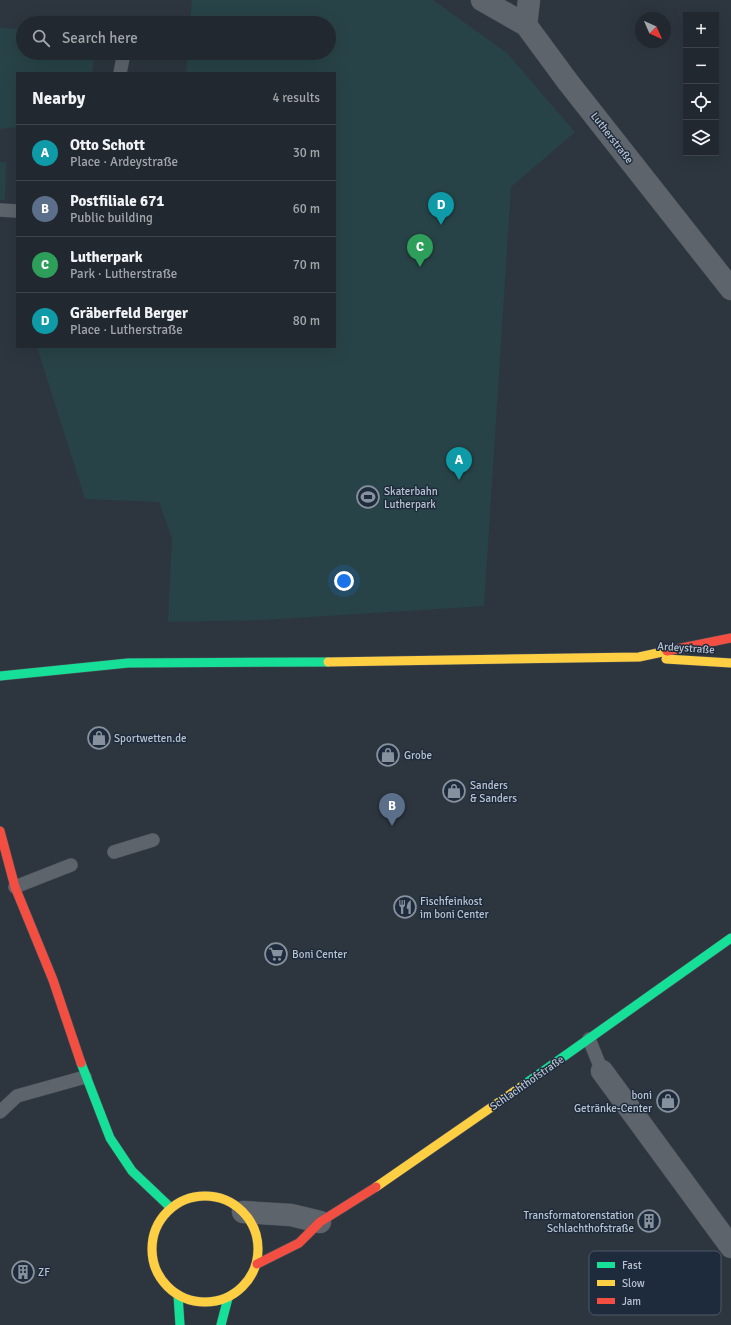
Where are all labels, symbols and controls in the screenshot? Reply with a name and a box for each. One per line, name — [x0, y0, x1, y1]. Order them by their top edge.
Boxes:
north arrow — [635, 12, 671, 48]
map controls — [683, 12, 719, 156]
button: + — [683, 12, 719, 48]
search box — [16, 16, 336, 60]
icon: search — [30, 27, 52, 49]
text: Search here — [62, 29, 138, 47]
button: − — [683, 48, 719, 84]
button: locate — [683, 84, 719, 120]
text: Nearby — [32, 88, 85, 109]
text: 4 results — [272, 90, 320, 106]
street label: Lutherstraße — [588, 110, 636, 166]
button: layers — [683, 120, 719, 156]
text: Otto Schott — [70, 136, 145, 154]
text: A — [41, 145, 49, 161]
text: 30 m — [293, 145, 320, 161]
text: Place · Ardeystraße — [70, 154, 178, 170]
text: Postfiliale 671 — [70, 192, 164, 210]
pin: D — [428, 192, 454, 225]
text: B — [41, 201, 49, 217]
text: 60 m — [293, 201, 320, 217]
text: Public building — [70, 210, 153, 226]
pin: C — [407, 234, 433, 267]
text: Lutherpark — [70, 248, 143, 266]
text: C — [41, 257, 49, 273]
text: 70 m — [293, 257, 320, 273]
text: Park · Lutherstraße — [70, 266, 177, 282]
text: Gräberfeld Berger — [70, 304, 188, 322]
text: D — [41, 313, 49, 329]
text: 80 m — [293, 313, 320, 329]
text: Place · Lutherstraße — [70, 322, 183, 338]
pin: A — [446, 447, 472, 480]
sports icon: Skaterbahn Lutherpark — [355, 484, 381, 510]
place label: Skaterbahn Lutherpark — [384, 485, 438, 511]
your location — [334, 571, 354, 591]
street label: Ardeystraße — [657, 640, 715, 656]
shop icon: Sportwetten.de — [86, 725, 112, 751]
place label: Sportwetten.de — [114, 732, 187, 745]
shop icon: Grobe — [375, 742, 401, 768]
place label: Grobe — [404, 749, 432, 762]
shop icon: Sanders & Sanders — [441, 778, 467, 804]
place label: Sanders & Sanders — [470, 779, 517, 805]
pin: B — [379, 793, 405, 826]
restaurant icon: Fischfeinkost im boni Center — [392, 894, 418, 920]
place label: Fischfeinkost im boni Center — [420, 895, 488, 921]
supermarket icon: Boni Center — [263, 941, 289, 967]
place label: Boni Center — [292, 948, 347, 961]
street label: Schlachthofstraße — [488, 1053, 566, 1113]
shop icon: boni Getränke-Center — [655, 1088, 681, 1114]
place label: boni Getränke-Center — [574, 1089, 652, 1115]
building icon: Transformatorenstation Schlachthofstraße — [636, 1208, 662, 1234]
place label: Transformatorenstation Schlachthofstraße — [524, 1209, 634, 1235]
legend — [589, 1251, 721, 1315]
building icon: ZF — [10, 1259, 36, 1285]
text: Fast — [622, 1259, 642, 1272]
place label: ZF — [38, 1266, 50, 1279]
text: Slow — [622, 1277, 645, 1290]
text: Jam — [622, 1295, 641, 1308]

